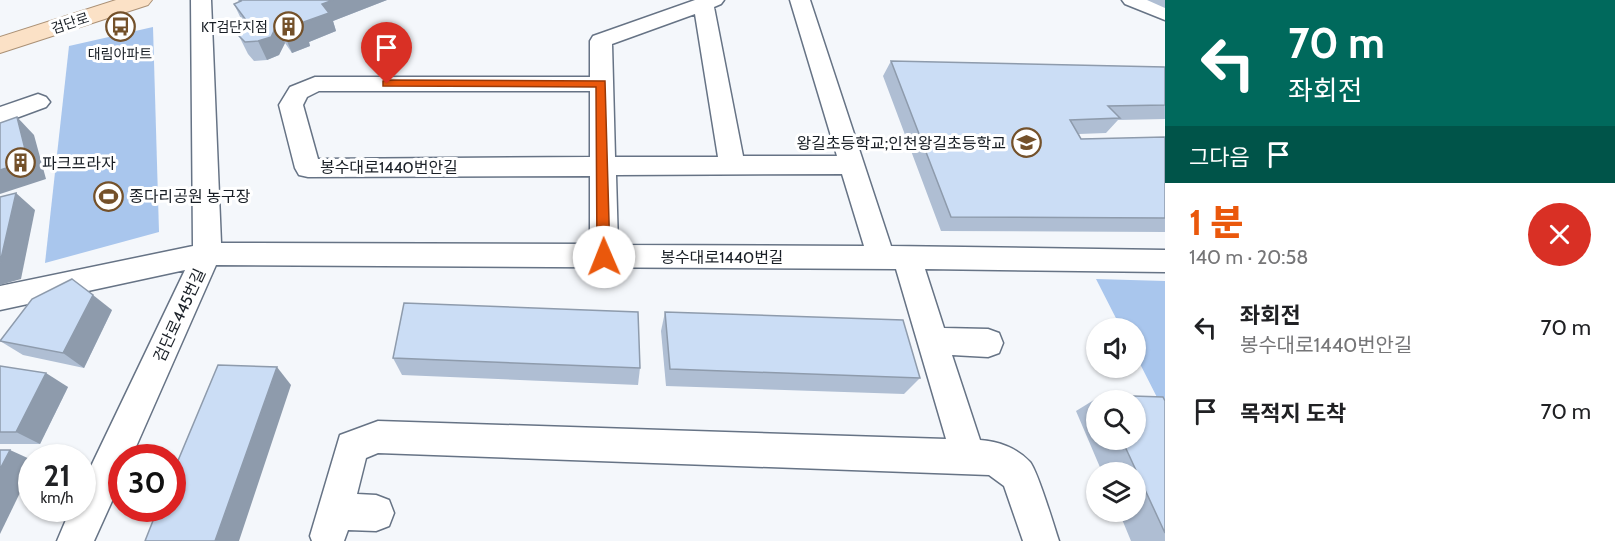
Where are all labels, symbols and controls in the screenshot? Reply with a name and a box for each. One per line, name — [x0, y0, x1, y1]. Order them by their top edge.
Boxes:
street label: 검단로 — [49, 8, 91, 38]
bus stop icon: 대림아파트 — [104, 11, 136, 43]
building icon: KT검단지점 — [273, 11, 305, 43]
text: 70 m — [1288, 17, 1385, 69]
place label: KT검단지점 — [201, 18, 268, 36]
pin — [361, 22, 412, 84]
icon: left — [1189, 24, 1267, 102]
icon: arrive — [370, 31, 403, 64]
place label: 대림아파트 — [88, 45, 152, 63]
text: 좌회전 — [1288, 74, 1363, 107]
school or university icon: 왕길초등학교;인천왕길초등학교 — [1011, 127, 1043, 159]
place label: 왕길초등학교;인천왕길초등학교 — [796, 134, 1006, 153]
icon: arrive — [1262, 138, 1295, 171]
text: 그다음 — [1189, 144, 1250, 171]
building icon: 파크프라자 — [5, 147, 37, 179]
place label: 파크프라자 — [42, 154, 116, 173]
street label: 봉수대로1440번안길 — [320, 158, 458, 177]
sports icon: 종다리공원 농구장 — [92, 180, 124, 212]
place label: 종다리공원 농구장 — [129, 187, 251, 206]
text: 1 분 — [1189, 200, 1244, 244]
button: close — [1528, 203, 1591, 266]
position arrow — [572, 225, 636, 289]
text: 140 m · 20:58 — [1189, 245, 1308, 269]
street label: 봉수대로1440번길 — [660, 248, 784, 267]
street label: 검단로445번길 — [150, 266, 209, 365]
text: 좌회전 — [1240, 302, 1301, 329]
icon: left — [1189, 311, 1222, 344]
text: 70 m — [1541, 314, 1591, 341]
map controls — [1086, 318, 1146, 522]
button: sound — [1086, 318, 1146, 378]
text: 봉수대로1440번안길 — [1240, 333, 1412, 357]
button: search — [1086, 390, 1146, 450]
icon: arrive — [1189, 395, 1222, 428]
text: 70 m — [1541, 398, 1591, 425]
text: 목적지 도착 — [1240, 400, 1346, 427]
speed limit sign: 30 — [108, 444, 186, 522]
text: 21 — [44, 457, 70, 494]
button: layers — [1086, 462, 1146, 522]
text: km/h — [41, 489, 73, 507]

